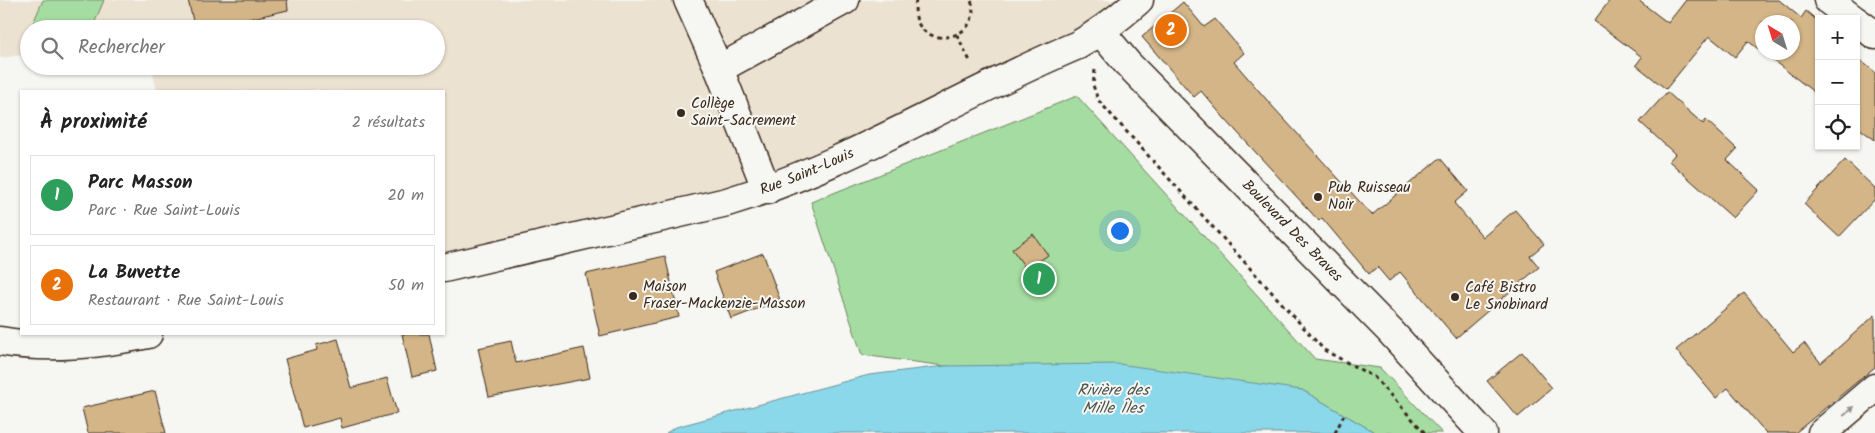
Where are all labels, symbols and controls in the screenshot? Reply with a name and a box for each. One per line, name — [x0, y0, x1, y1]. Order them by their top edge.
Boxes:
pin: 2 — [1155, 11, 1187, 49]
north arrow — [1755, 15, 1800, 60]
map controls — [1815, 15, 1860, 150]
button: + — [1815, 15, 1860, 60]
search box — [20, 20, 445, 75]
text: Rechercher — [78, 33, 165, 63]
icon: search — [38, 34, 66, 62]
button: − — [1815, 60, 1860, 105]
place label: Collège Saint-Sacrement — [691, 92, 796, 133]
button: locate — [1815, 105, 1860, 150]
text: À proximité — [40, 106, 147, 139]
marker: Collège Saint-Sacrement — [675, 107, 687, 119]
text: 2 résultats — [352, 110, 425, 135]
street label: Rue Saint-Louis — [756, 142, 859, 202]
text: Parc Masson — [88, 168, 193, 198]
street label: Boulevard Des Braves — [1236, 174, 1349, 288]
place label: Pub Ruisseau Noir — [1328, 176, 1411, 217]
text: 1 — [55, 183, 59, 208]
text: 20 m — [388, 183, 424, 208]
marker: Pub Ruisseau Noir — [1312, 191, 1324, 203]
text: Parc · Rue Saint-Louis — [88, 198, 240, 223]
your location — [1107, 218, 1133, 244]
text: La Buvette — [88, 258, 180, 288]
pin: 1 — [1023, 260, 1055, 298]
text: 2 — [52, 273, 62, 298]
text: 50 m — [388, 273, 424, 298]
place label: Maison Fraser-Mackenzie-Masson — [643, 275, 805, 316]
place label: Café Bistro Le Snobinard — [1465, 276, 1548, 317]
text: Restaurant · Rue Saint-Louis — [88, 288, 284, 313]
marker: Maison Fraser-Mackenzie-Masson — [627, 290, 639, 302]
marker: Café Bistro Le Snobinard — [1449, 291, 1461, 303]
water label: Rivière des Mille Îles — [1077, 378, 1151, 421]
one-way arrow — [1842, 405, 1855, 416]

